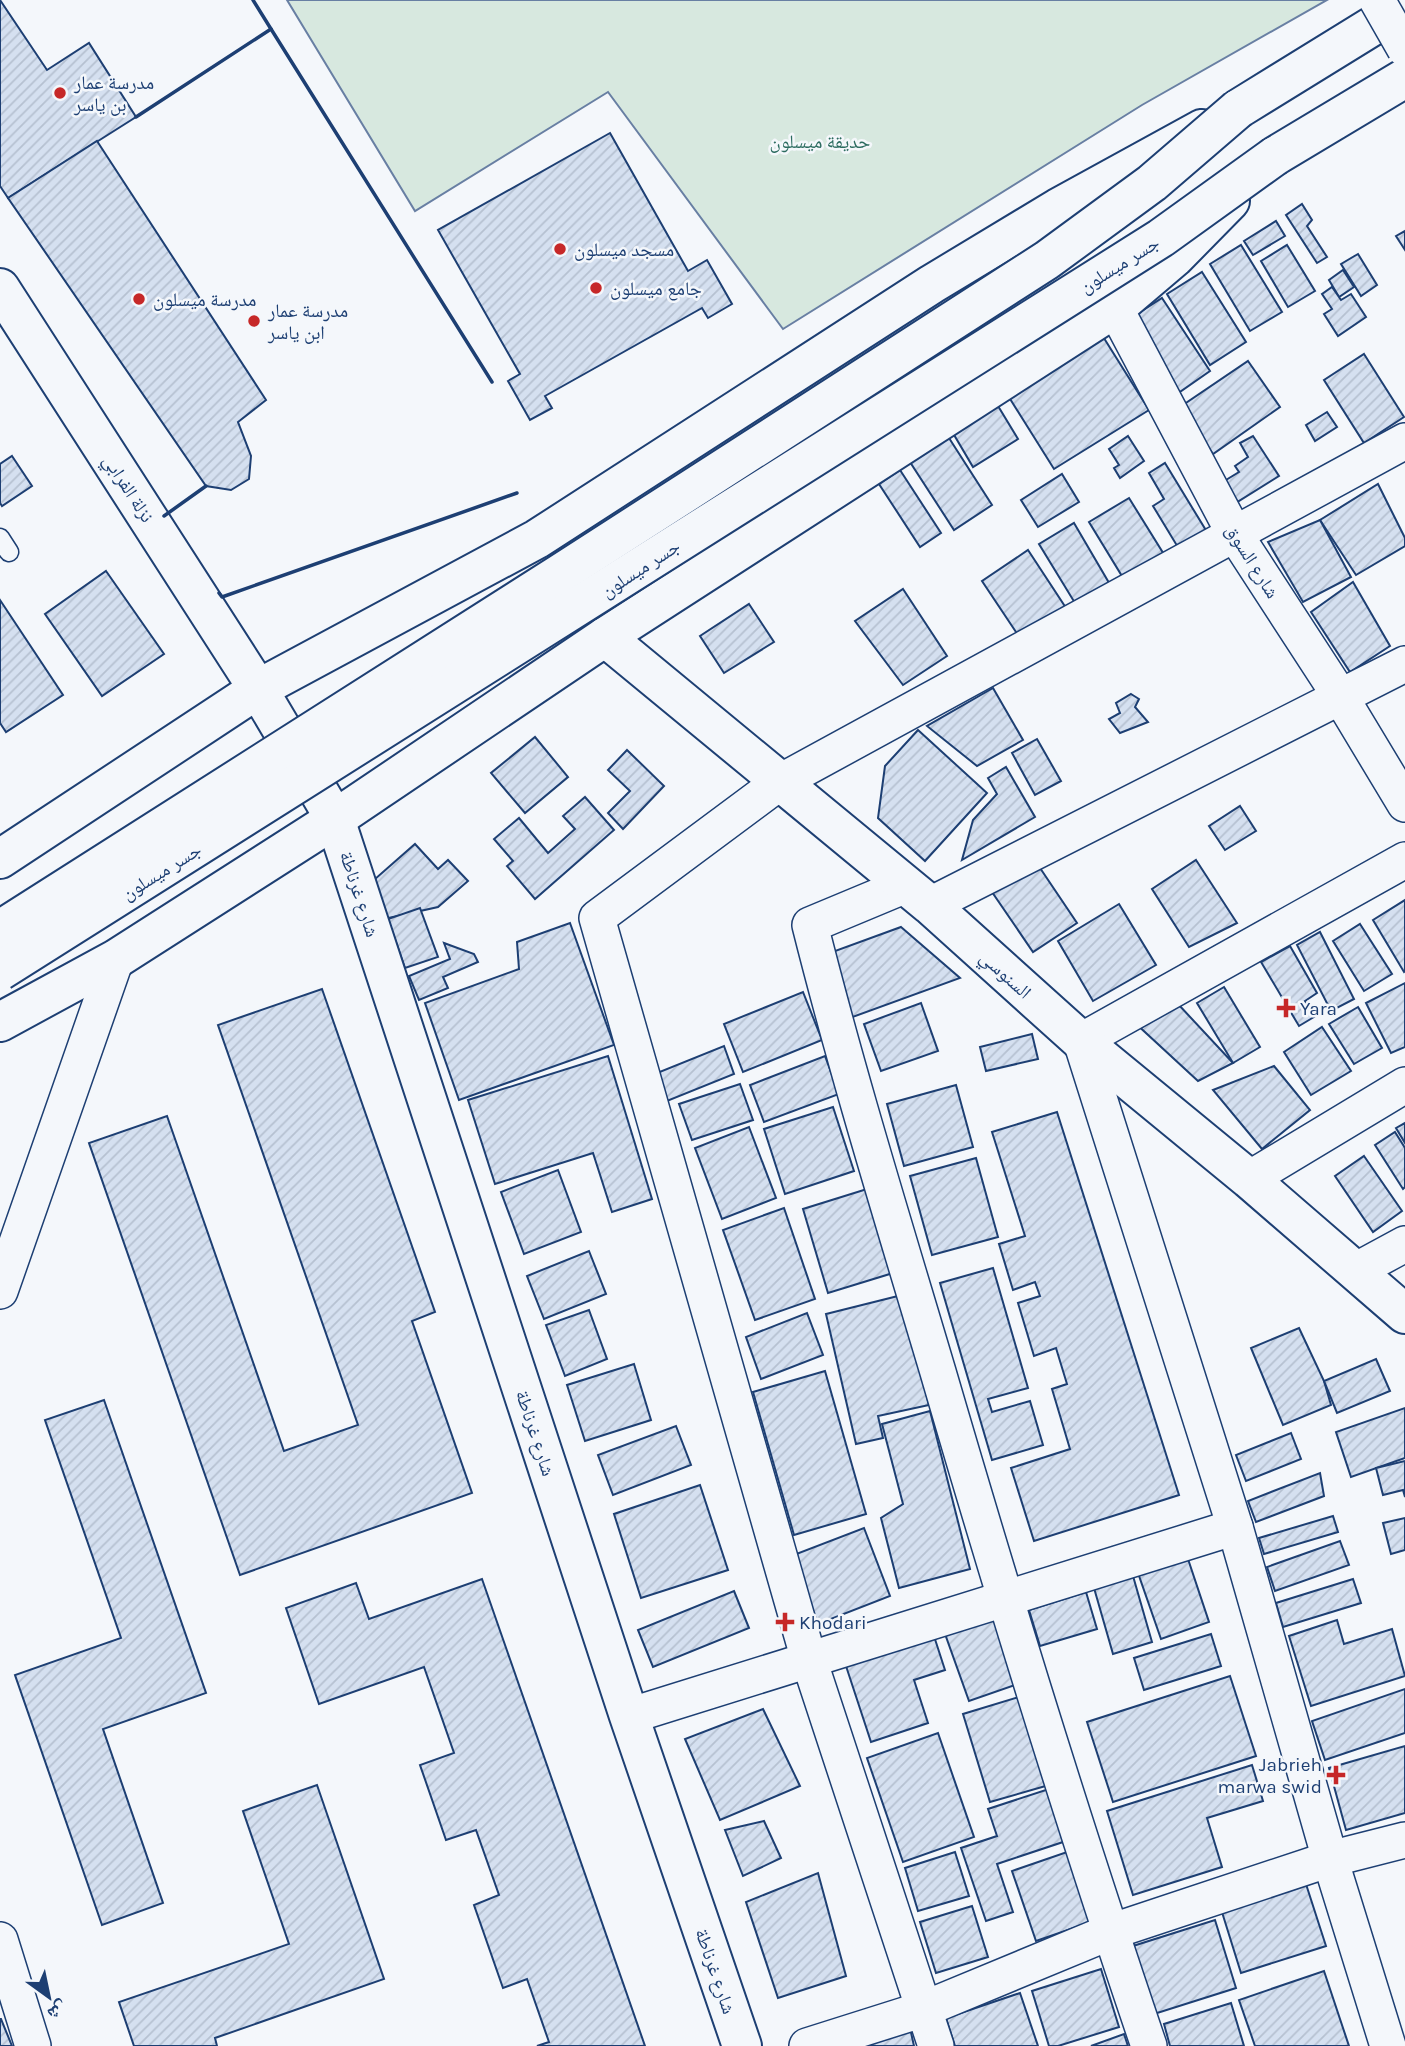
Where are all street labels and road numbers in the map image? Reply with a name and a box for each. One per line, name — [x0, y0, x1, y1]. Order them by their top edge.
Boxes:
street label: جسر ميسلون — [1076, 232, 1163, 298]
street label: نزلة الفرابي — [95, 451, 158, 529]
street label: شارع السوق — [1221, 521, 1283, 603]
street label: جسر ميسلون — [597, 535, 684, 602]
street label: جسر ميسلون — [118, 839, 205, 905]
street label: شارع غرناطة — [335, 849, 383, 940]
street label: السنوسي — [973, 946, 1035, 1006]
street label: شارع غرناطة — [511, 1388, 559, 1479]
street label: شارع غرناطة — [690, 1926, 740, 2017]

